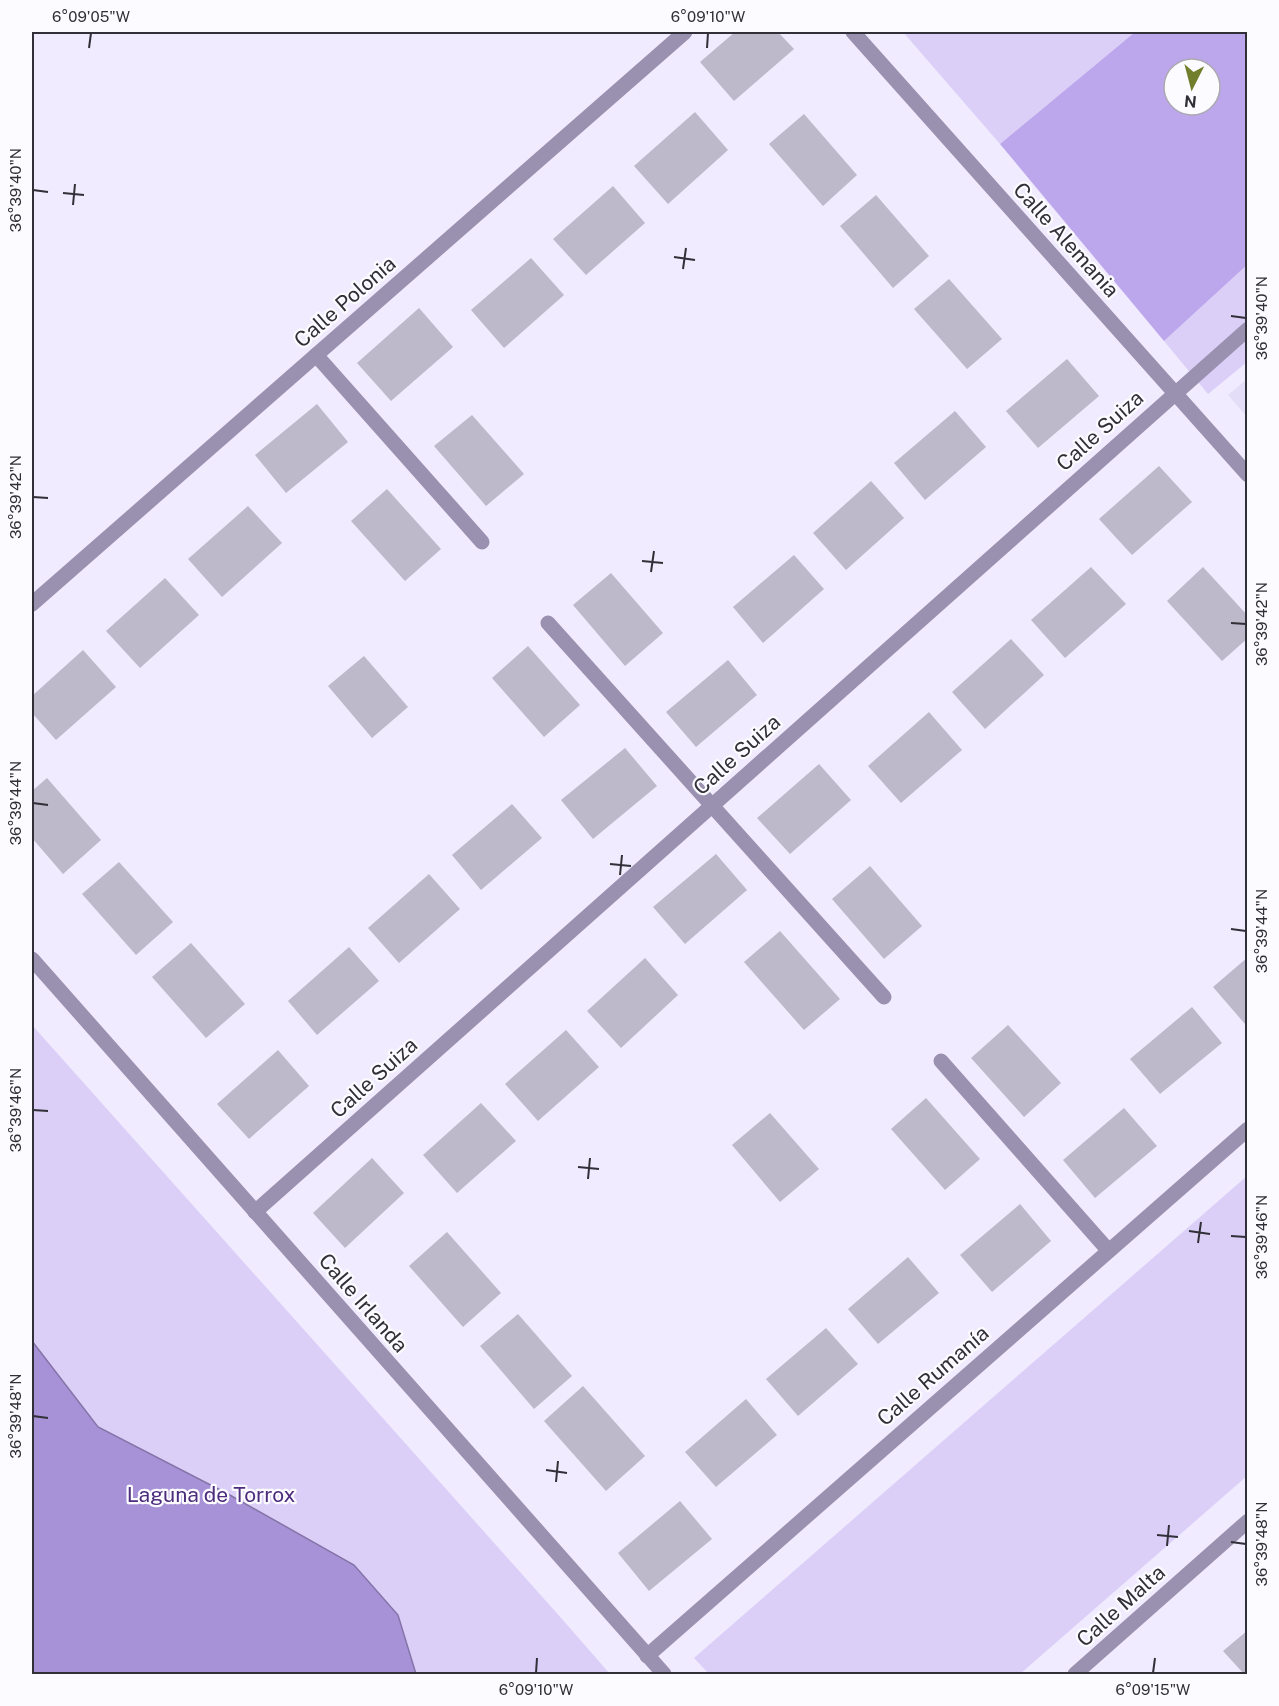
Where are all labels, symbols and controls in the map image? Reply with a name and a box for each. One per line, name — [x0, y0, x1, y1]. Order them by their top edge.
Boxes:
text: 6°09'05"W — [52, 8, 130, 25]
text: 6°09'10"W — [671, 8, 745, 25]
north arrow — [1162, 57, 1222, 117]
text: N — [1183, 91, 1198, 112]
text: 36°39'40"N — [7, 148, 24, 232]
street label: Calle Alemania — [1008, 177, 1125, 302]
street label: Calle Polonia — [289, 251, 401, 353]
text: 36°39'40"N — [1253, 276, 1270, 360]
street label: Calle Suiza — [1051, 385, 1148, 476]
text: 36°39'42"N — [7, 455, 24, 539]
text: 36°39'42"N — [1253, 582, 1270, 666]
street label: Calle Suiza — [688, 709, 785, 800]
text: 36°39'44"N — [7, 761, 24, 845]
text: 36°39'44"N — [1253, 889, 1270, 973]
street label: Calle Suiza — [325, 1032, 422, 1123]
text: 36°39'46"N — [7, 1068, 24, 1152]
text: 36°39'46"N — [1253, 1195, 1270, 1279]
street label: Calle Irlanda — [314, 1248, 413, 1357]
street label: Calle Rumanía — [872, 1320, 994, 1431]
text: 36°39'48"N — [7, 1374, 24, 1458]
park label: Laguna de Torrox — [127, 1482, 295, 1507]
text: 36°39'48"N — [1253, 1502, 1270, 1586]
street label: Calle Malta — [1071, 1560, 1170, 1652]
text: 6°09'10"W — [499, 1681, 573, 1698]
text: 6°09'15"W — [1116, 1681, 1190, 1698]

